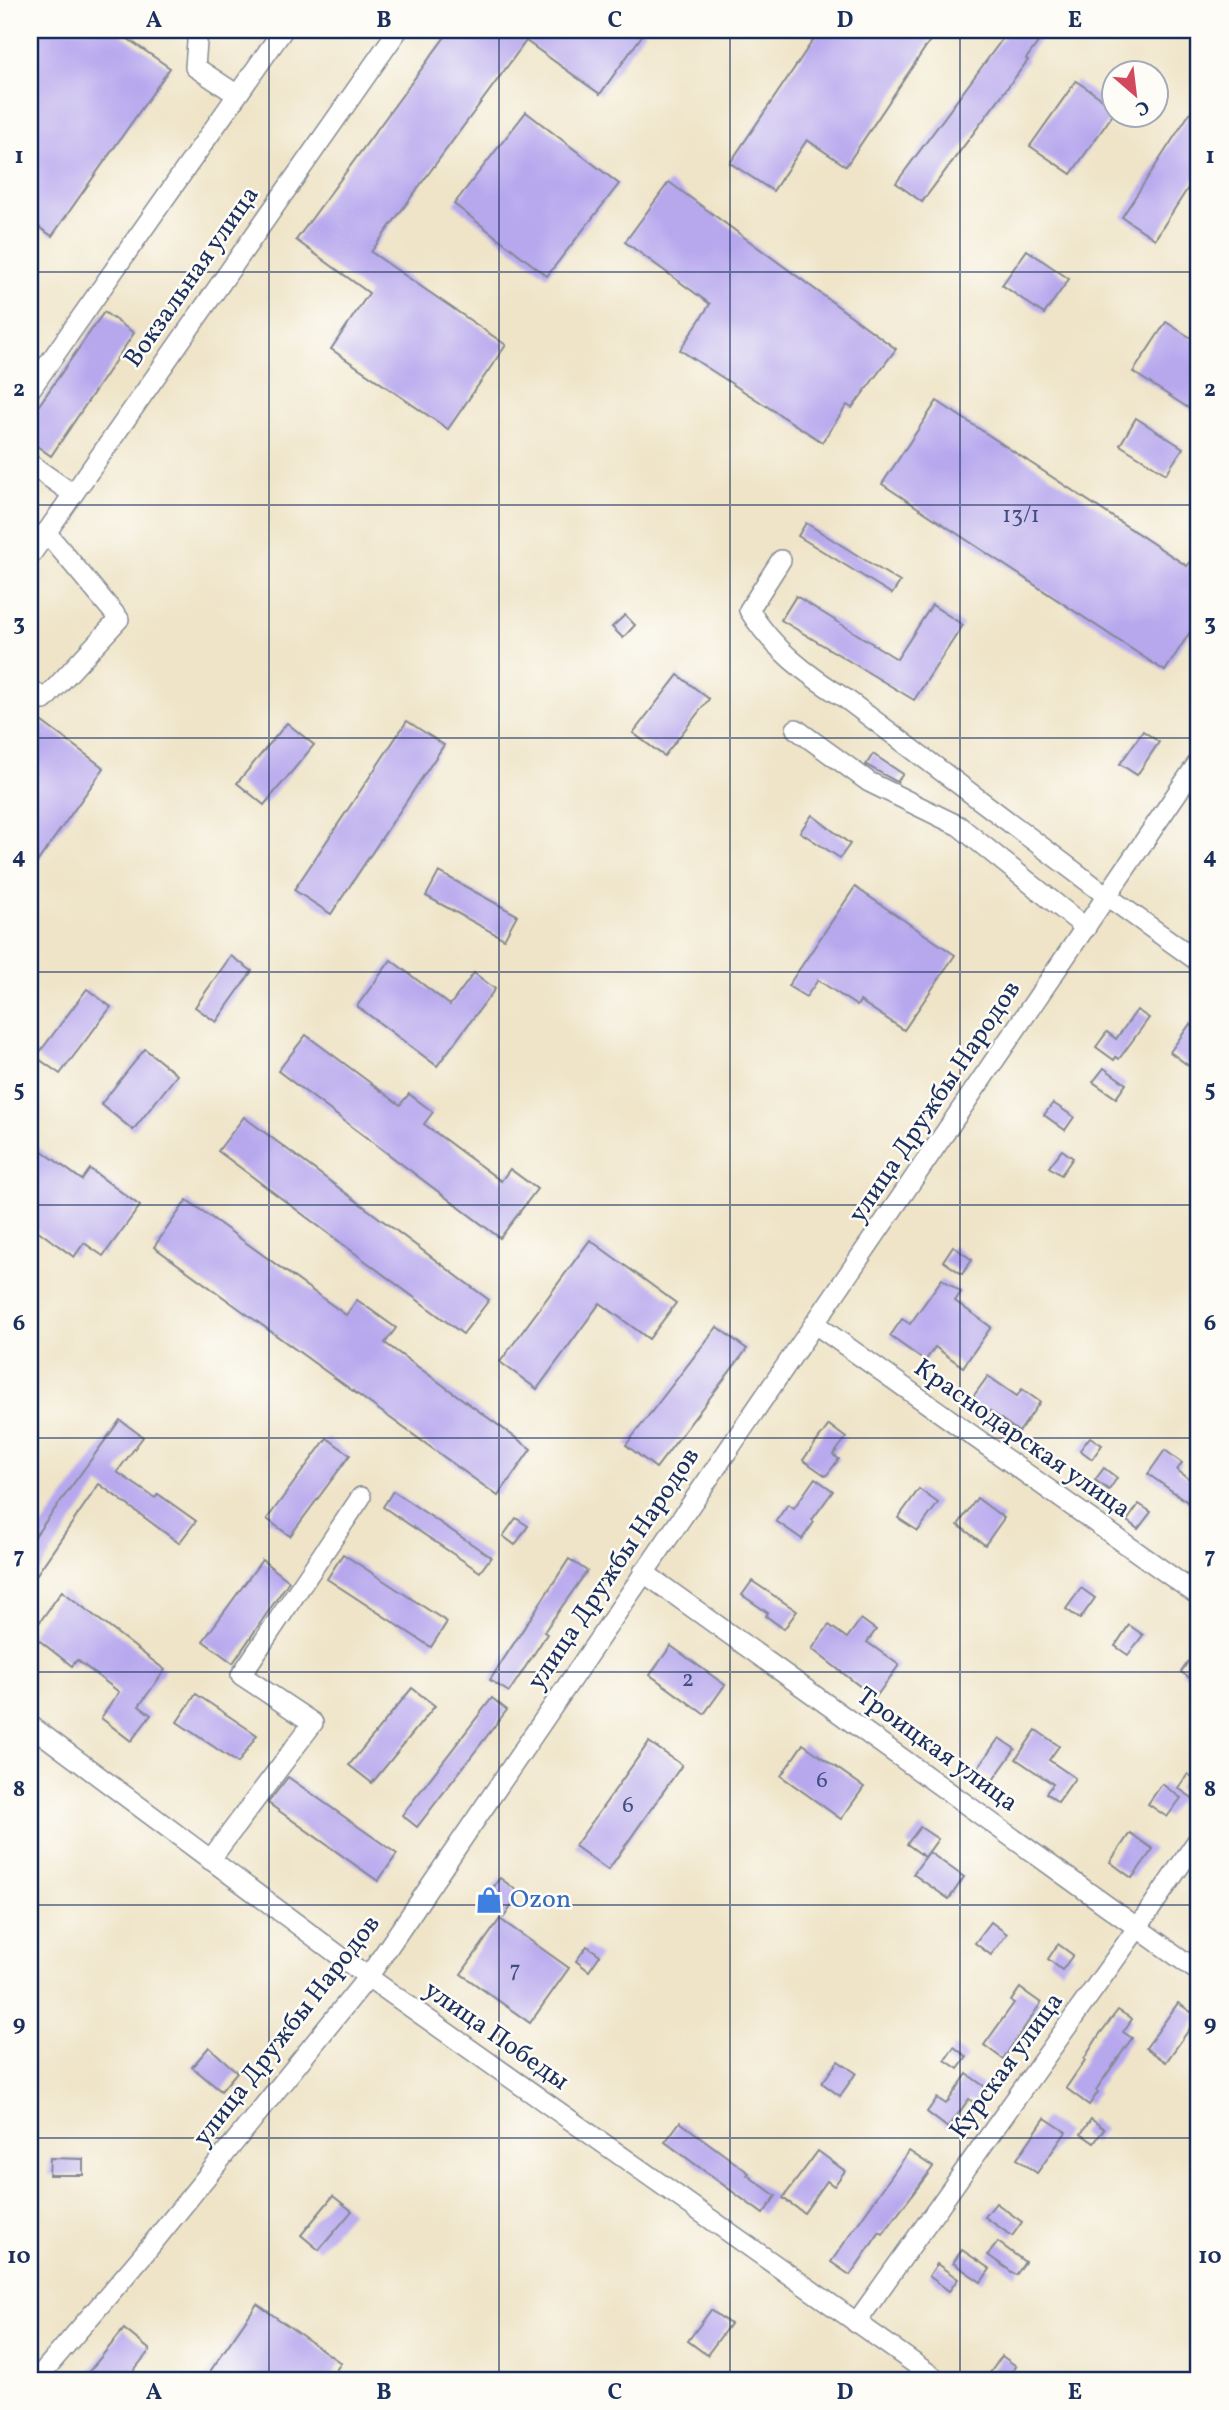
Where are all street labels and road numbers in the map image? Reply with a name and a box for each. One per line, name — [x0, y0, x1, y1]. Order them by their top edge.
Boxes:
street label: Вокзальная улица — [116, 179, 268, 375]
street label: улица Дружбы Народов — [840, 974, 1030, 1230]
street label: Краснодарская улица — [906, 1350, 1138, 1528]
street label: улица Дружбы Народов — [519, 1441, 709, 1697]
street label: Троицкая улица — [849, 1679, 1025, 1821]
street label: улица Дружбы Народов — [185, 1907, 389, 2155]
street label: улица Победы — [416, 1973, 576, 2099]
street label: Курская улица — [941, 1985, 1073, 2147]

